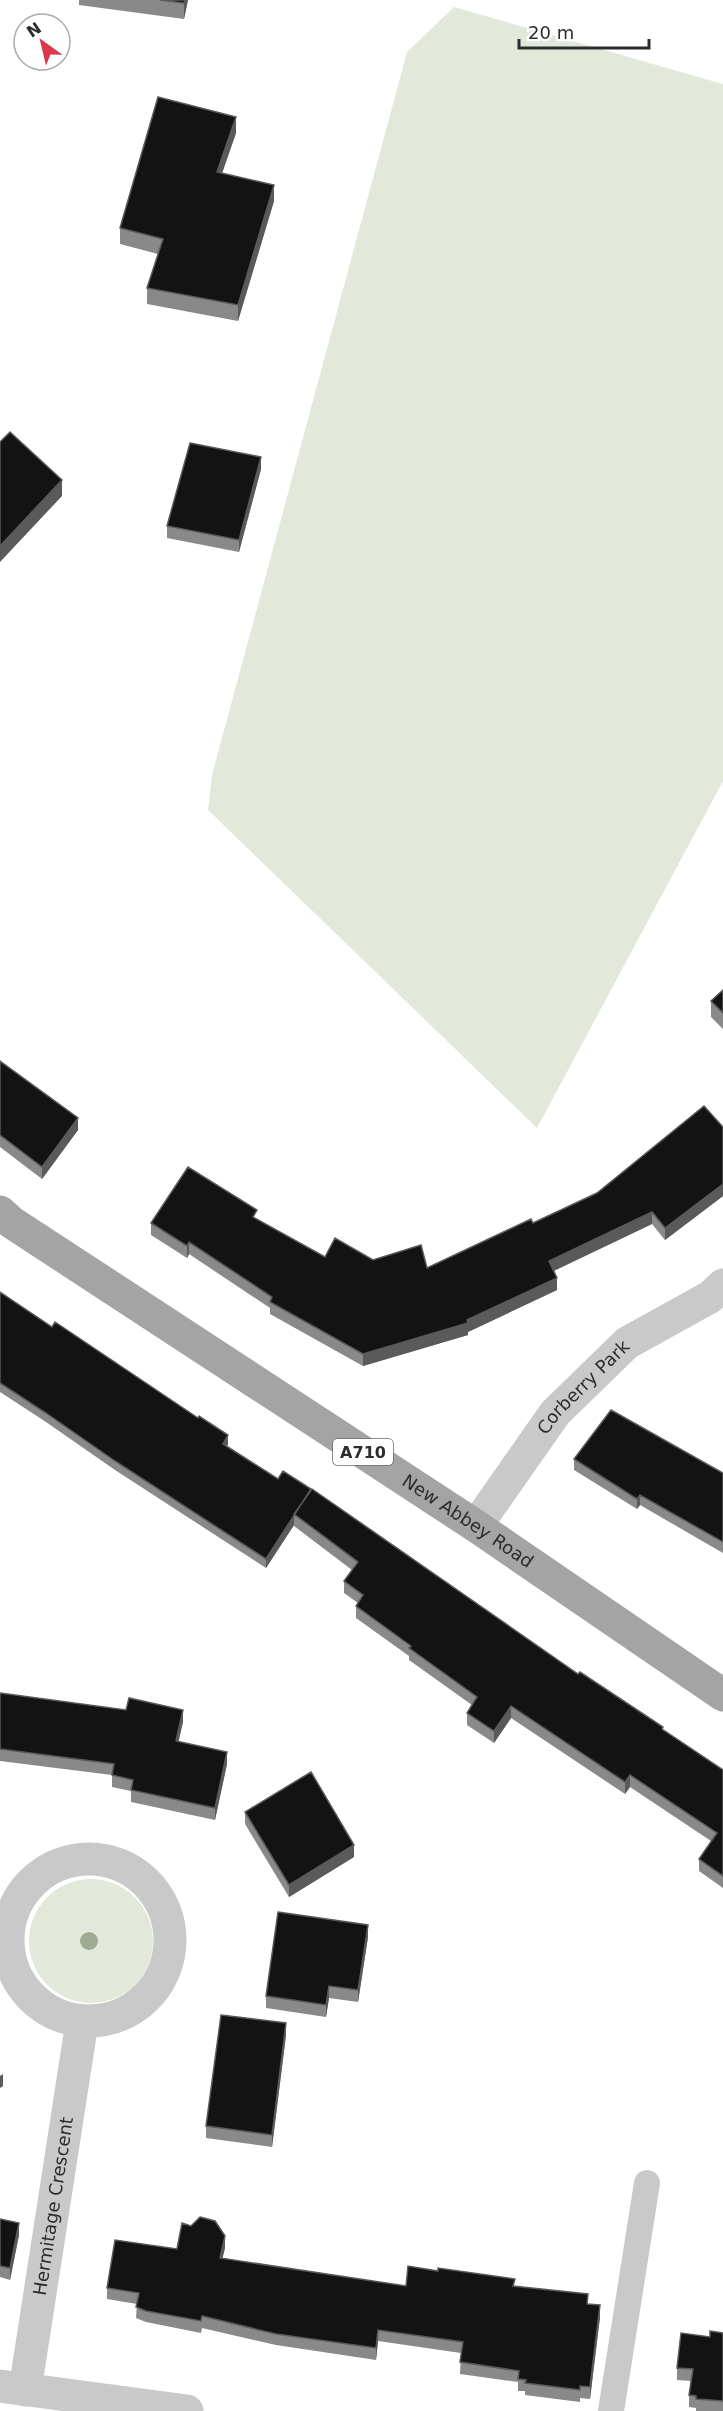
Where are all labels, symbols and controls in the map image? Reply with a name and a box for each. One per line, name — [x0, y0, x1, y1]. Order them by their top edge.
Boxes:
north arrow — [12, 12, 72, 72]
scale bar — [519, 12, 650, 50]
text: N — [23, 18, 45, 42]
text: 20 m — [528, 22, 574, 43]
street label: Corberry Park — [532, 1335, 634, 1438]
road number: A710 — [333, 1439, 393, 1465]
street label: New Abbey Road — [399, 1470, 538, 1572]
street label: Hermitage Crescent — [29, 2115, 77, 2297]

